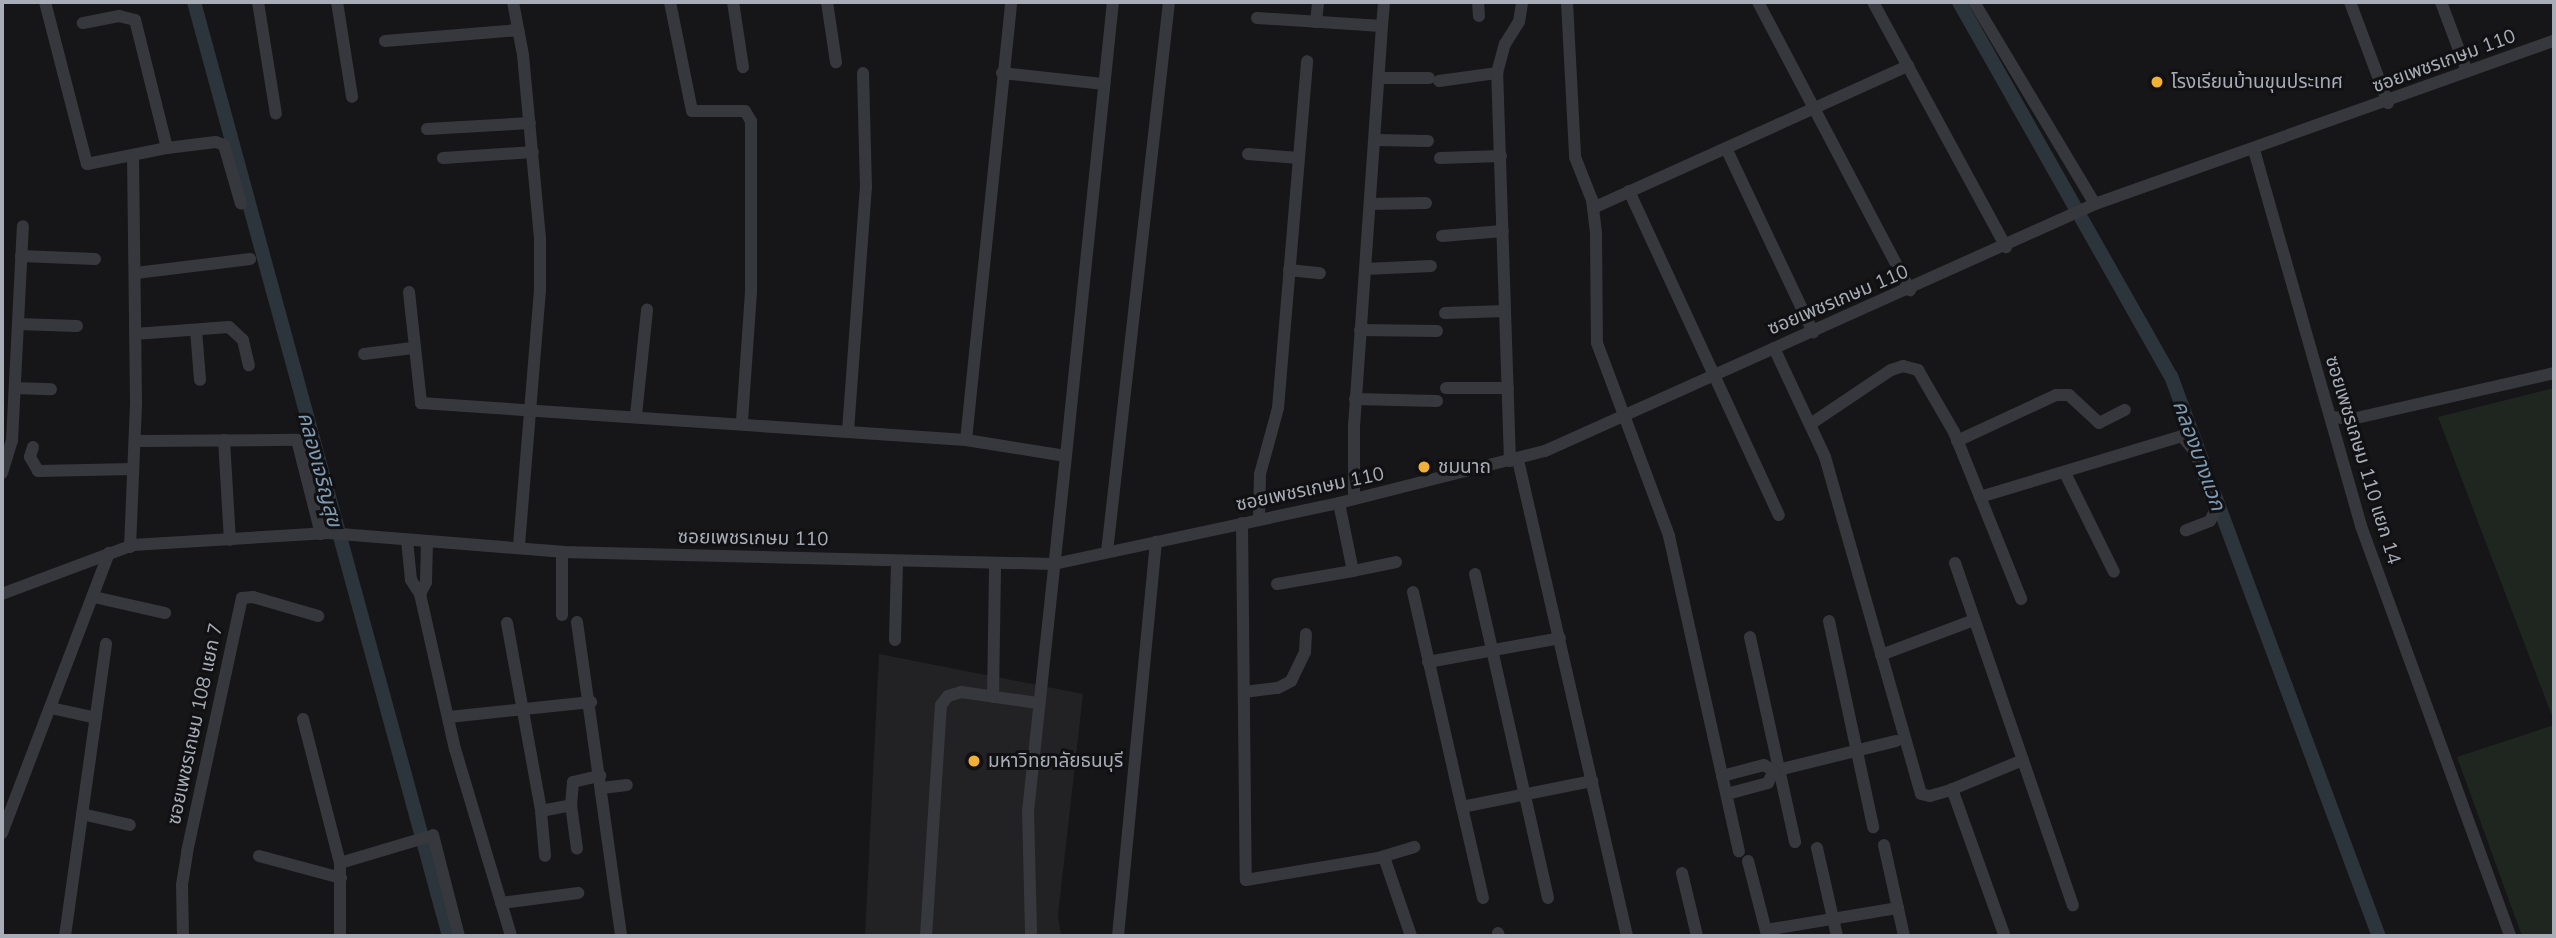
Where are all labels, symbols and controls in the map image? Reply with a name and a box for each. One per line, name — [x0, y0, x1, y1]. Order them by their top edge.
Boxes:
street label: ซอยเพชรเกษม 110 — [2369, 24, 2519, 98]
place label: โรงเรียนบ้านขุนประเทศ — [2171, 71, 2343, 93]
marker: โรงเรียนบ้านขุนประเทศ — [2149, 74, 2165, 90]
street label: ซอยเพชรเกษม 110 — [1764, 260, 1912, 340]
street label: ซอยเพชรเกษม 110 แยก 14 — [2320, 353, 2406, 567]
water label: คลองบางแวก — [2168, 396, 2232, 514]
water label: คลองเจริญสุข — [294, 409, 348, 529]
place label: ชมนาถ — [1438, 456, 1491, 478]
marker: ชมนาถ — [1416, 459, 1432, 475]
street label: ซอยเพชรเกษม 110 — [1234, 462, 1386, 516]
street label: ซอยเพชรเกษม 110 — [677, 525, 829, 551]
street label: ซอยเพชรเกษม 108 แยก 7 — [163, 621, 227, 827]
place label: มหาวิทยาลัยธนบุรี — [988, 750, 1123, 772]
marker: มหาวิทยาลัยธนบุรี — [966, 753, 982, 769]

